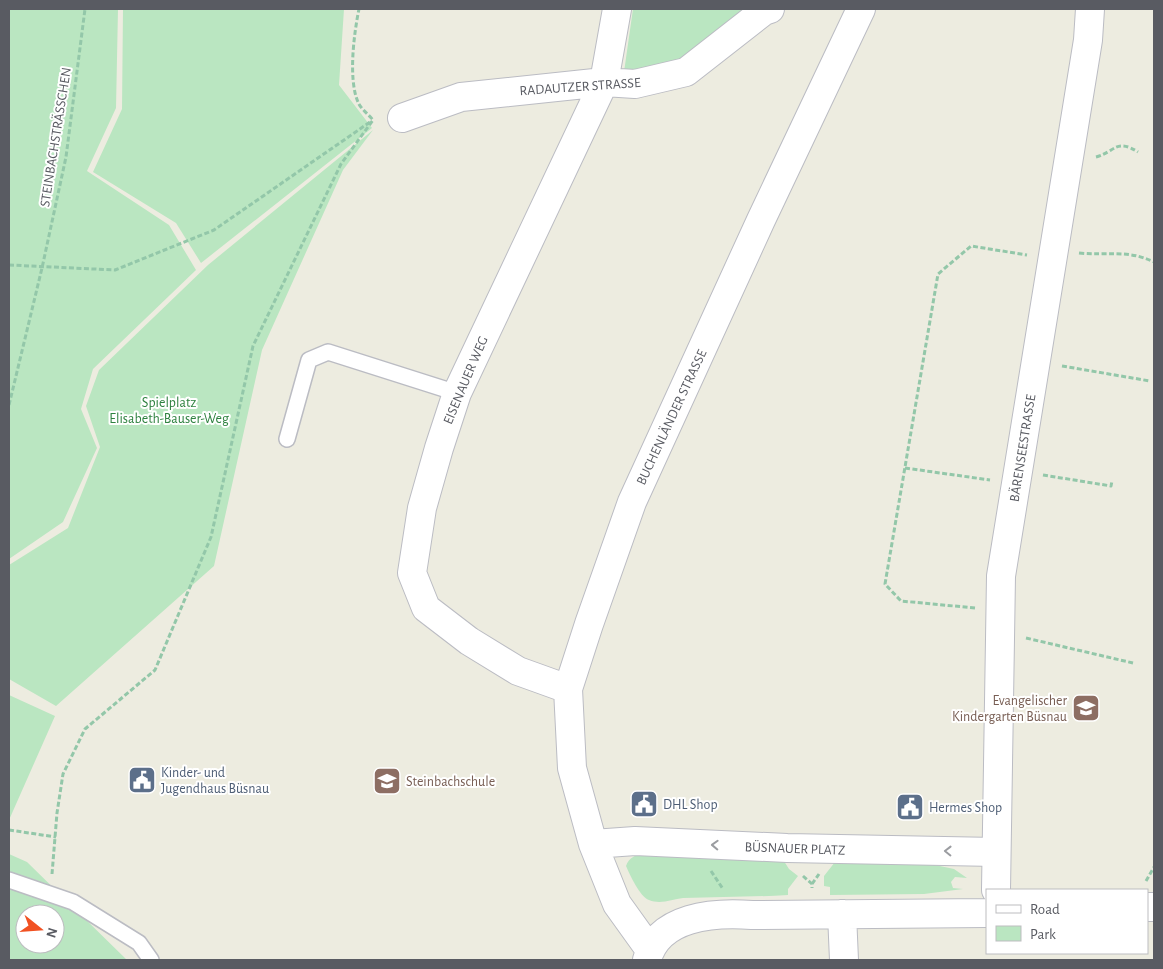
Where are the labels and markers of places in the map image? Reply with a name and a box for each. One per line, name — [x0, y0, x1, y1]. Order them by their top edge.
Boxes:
school or university icon: Evangelischer Kindergarten Büsnau — [1071, 693, 1101, 723]
place label: Evangelischer Kindergarten Büsnau — [952, 694, 1067, 724]
public building icon: Kinder- und Jugendhaus Büsnau — [127, 765, 157, 795]
place label: Kinder- und Jugendhaus Büsnau — [161, 766, 269, 796]
school or university icon: Steinbachschule — [372, 766, 402, 796]
place label: Steinbachschule — [406, 775, 495, 789]
public building icon: DHL Shop — [629, 789, 659, 819]
public building icon: Hermes Shop — [895, 792, 925, 822]
place label: DHL Shop — [663, 798, 718, 812]
place label: Hermes Shop — [929, 801, 1002, 815]

